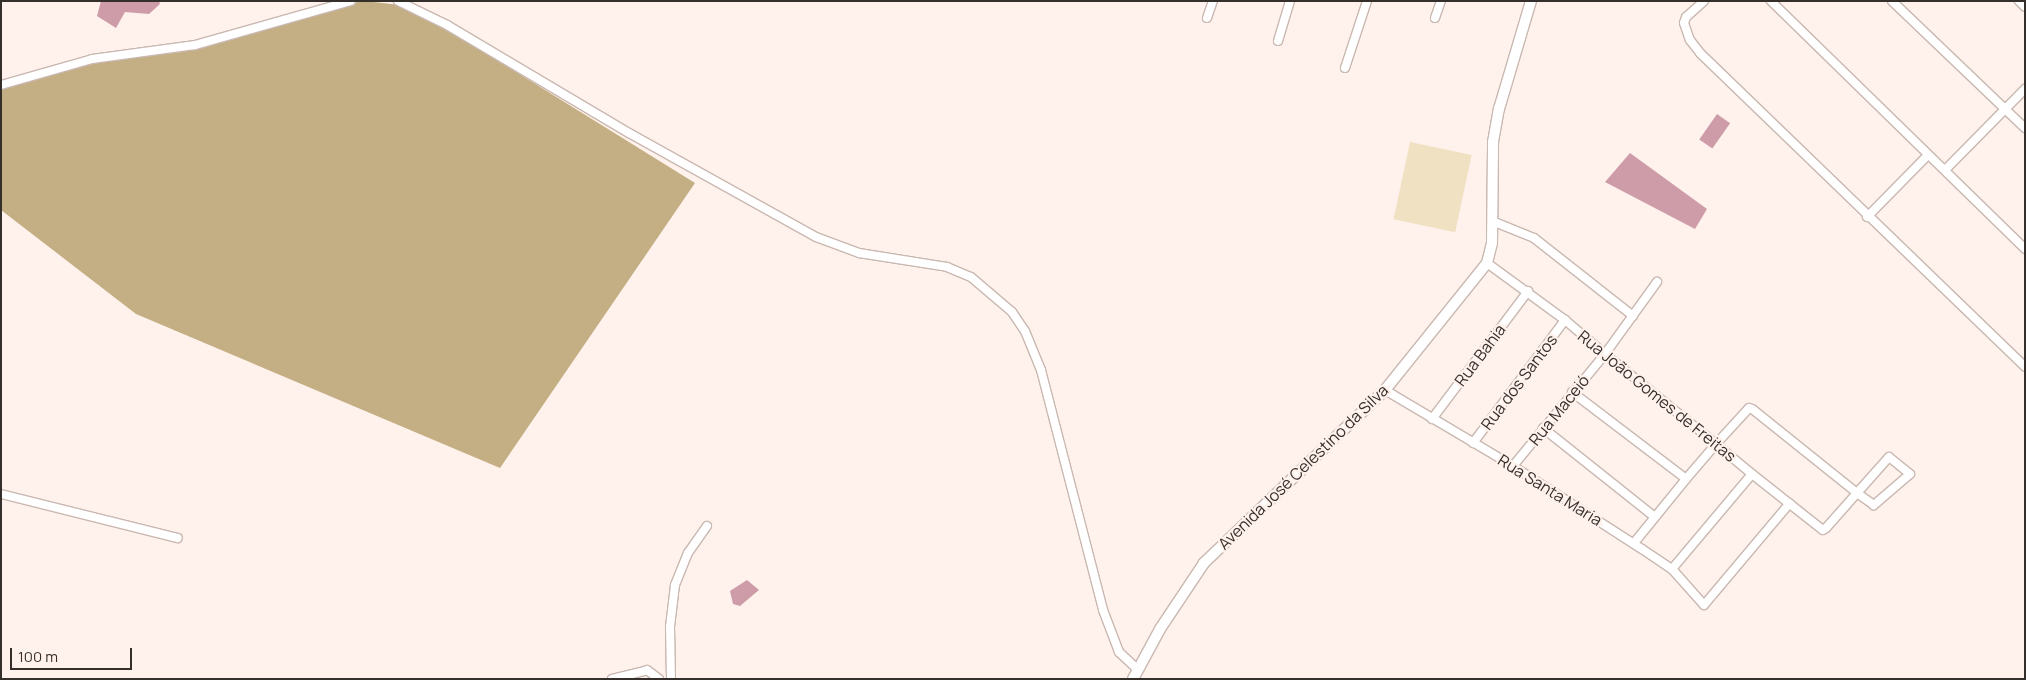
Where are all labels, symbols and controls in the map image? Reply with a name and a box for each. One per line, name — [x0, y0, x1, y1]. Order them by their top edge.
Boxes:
street label: Rua Bahia — [1451, 320, 1509, 390]
street label: Rua João Gomes de Freitas — [1574, 326, 1740, 466]
street label: Rua dos Santos — [1477, 331, 1561, 433]
street label: Rua Maceió — [1525, 371, 1593, 449]
street label: Avenida José Celestino da Silva — [1214, 381, 1392, 553]
street label: Rua Santa Maria — [1494, 450, 1606, 530]
scale bar — [12, 638, 135, 670]
text: 100 m — [18, 646, 58, 667]

